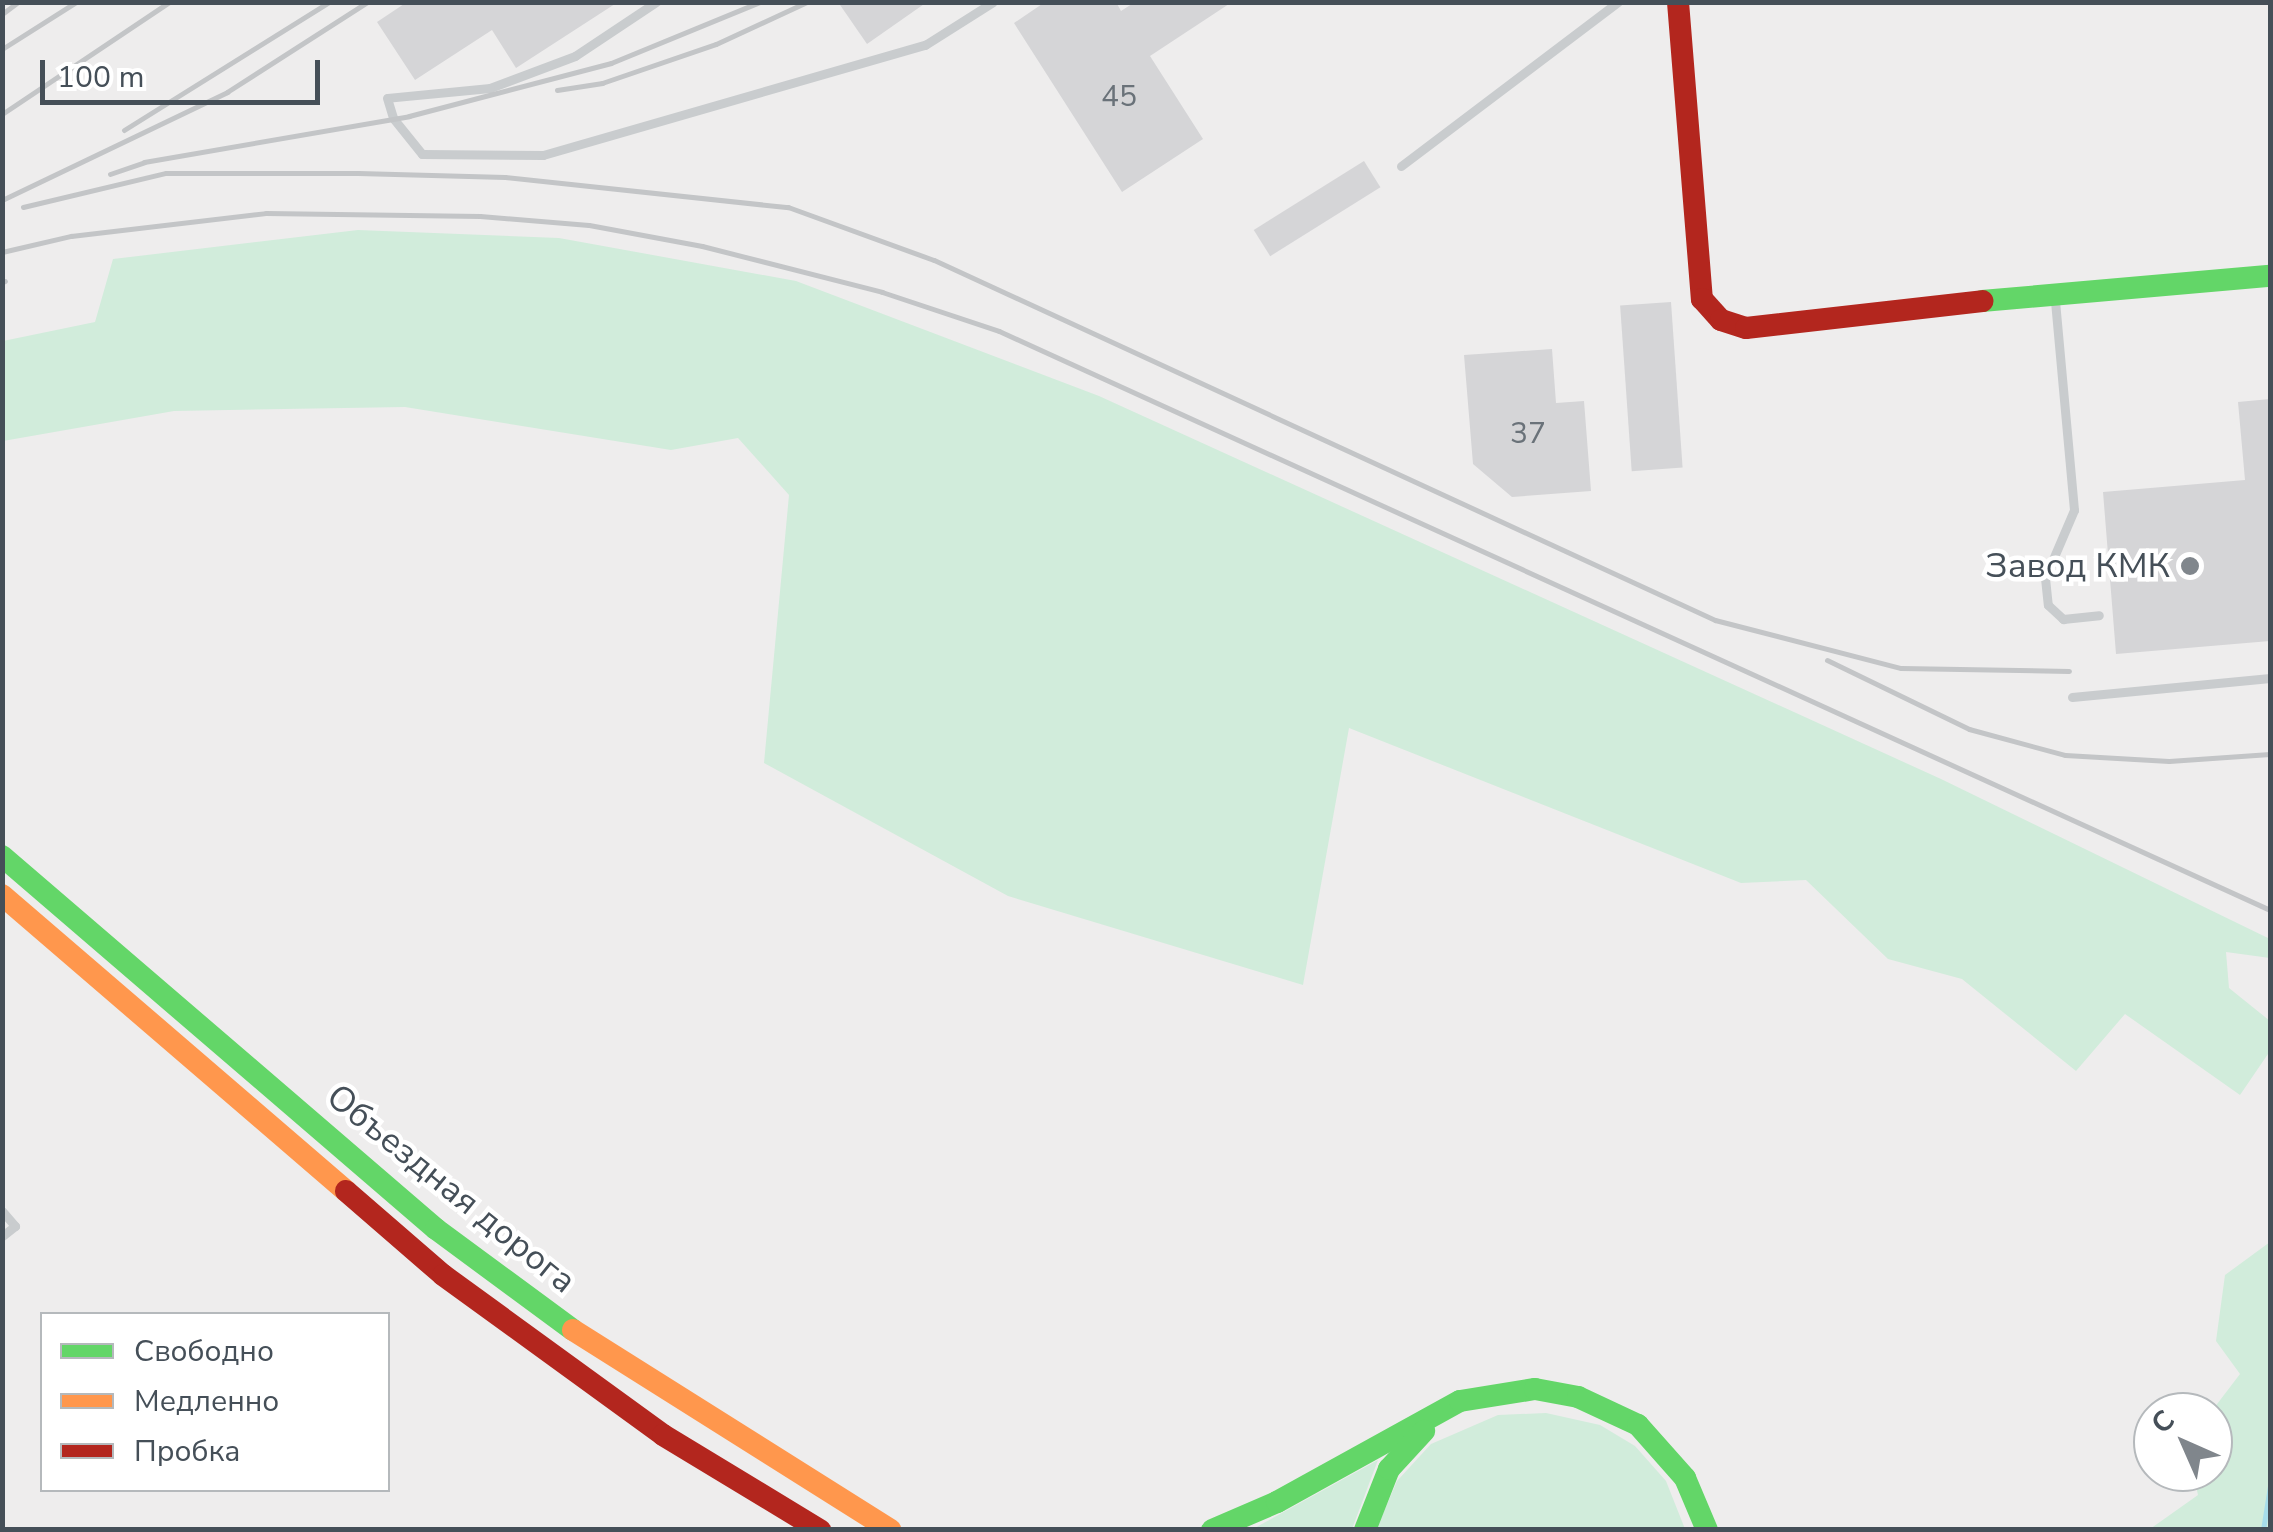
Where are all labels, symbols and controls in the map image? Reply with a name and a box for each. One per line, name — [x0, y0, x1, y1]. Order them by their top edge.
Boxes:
scale bar — [45, 40, 325, 102]
text: 100 m — [57, 57, 144, 98]
house number: 45 — [1101, 79, 1137, 115]
house number: 37 — [1510, 416, 1546, 452]
place label: Завод КМК — [1985, 545, 2170, 587]
marker: Завод КМК — [2179, 555, 2201, 577]
street label: Объездная дорога — [318, 1076, 584, 1302]
legend — [40, 1312, 390, 1492]
text: Свободно — [134, 1331, 274, 1372]
text: Медленно — [134, 1381, 279, 1422]
north arrow — [2133, 1392, 2233, 1492]
text: С — [2143, 1402, 2183, 1442]
text: Пробка — [134, 1431, 240, 1472]

